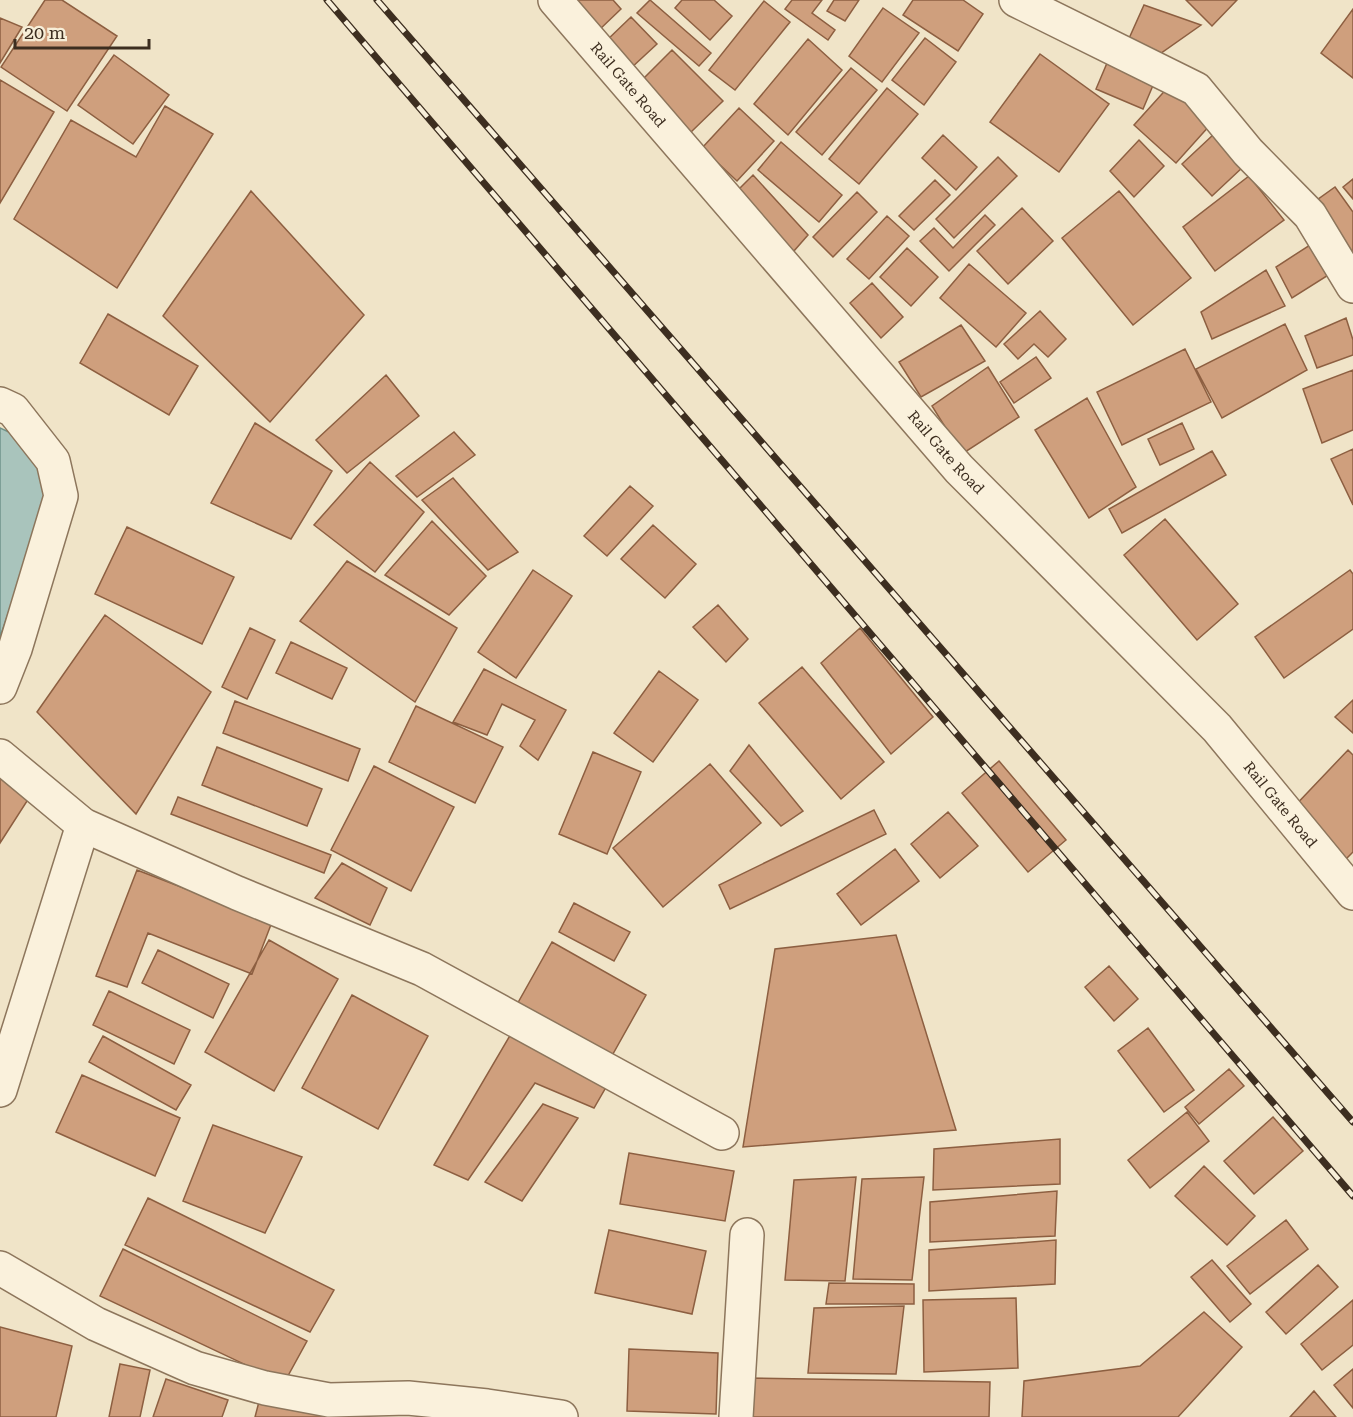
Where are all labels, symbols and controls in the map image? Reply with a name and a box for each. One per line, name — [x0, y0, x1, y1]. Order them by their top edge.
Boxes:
scale bar — [15, 12, 148, 50]
text: 20 m — [24, 22, 65, 43]
street label: Rail Gate Road — [587, 39, 670, 131]
street label: Rail Gate Road — [904, 407, 988, 498]
street label: Rail Gate Road — [1240, 758, 1321, 852]

